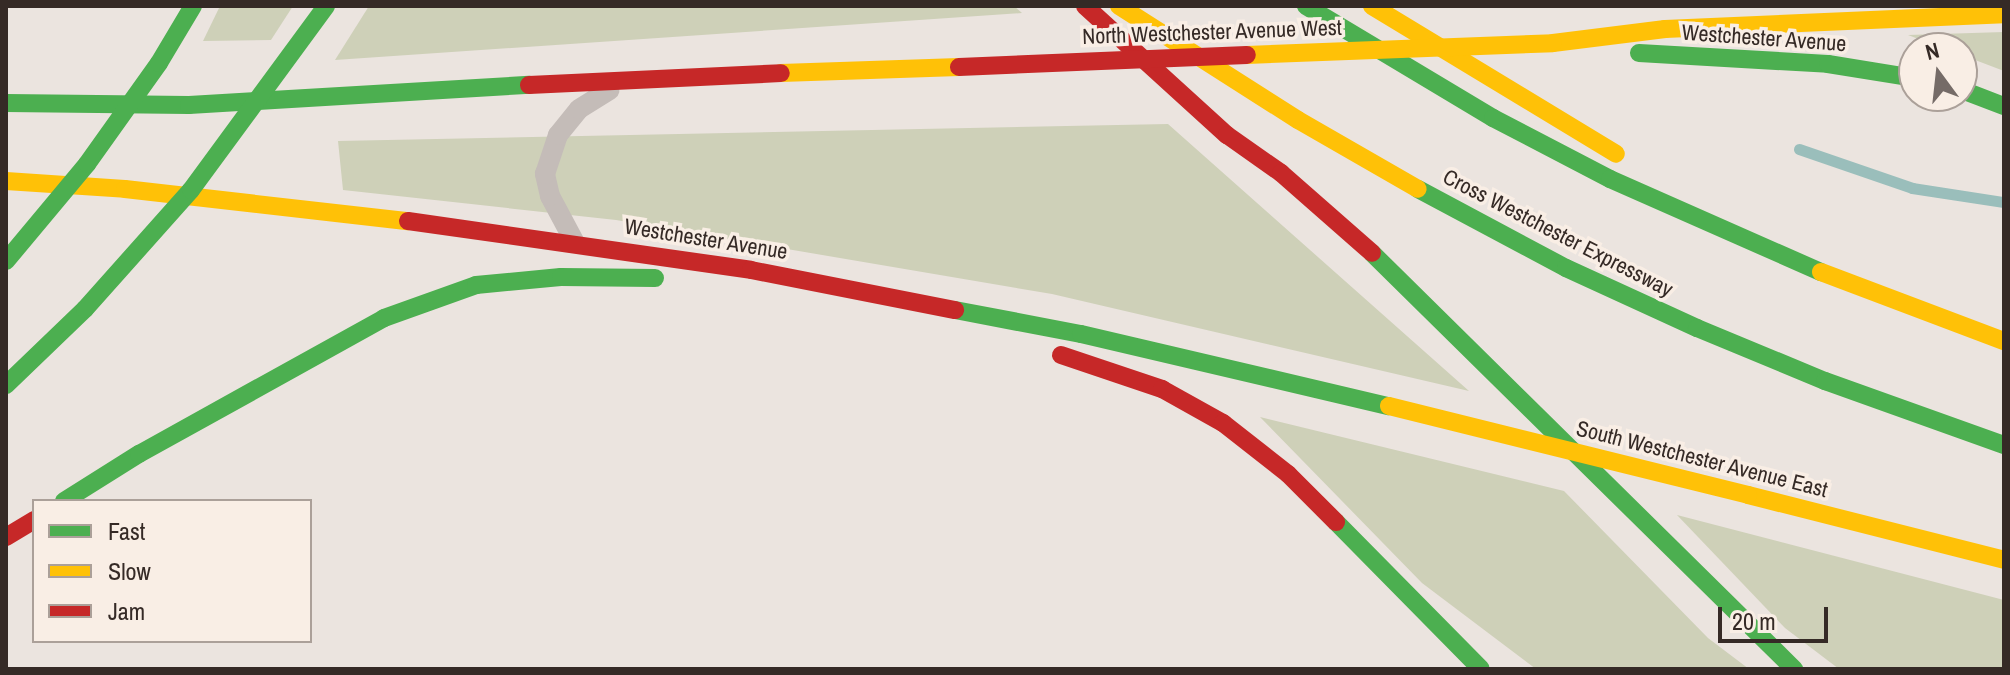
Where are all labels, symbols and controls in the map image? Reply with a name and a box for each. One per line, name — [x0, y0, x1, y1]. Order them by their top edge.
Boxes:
street label: North Westchester Avenue West — [1081, 14, 1343, 50]
street label: Westchester Avenue — [1680, 19, 1848, 57]
north arrow — [1898, 32, 1978, 112]
text: N — [1922, 35, 1942, 67]
street label: Cross Westchester Expressway — [1439, 164, 1677, 302]
street label: Westchester Avenue — [622, 213, 790, 265]
street label: South Westchester Avenue East — [1573, 415, 1831, 503]
legend — [32, 499, 312, 643]
text: Fast — [108, 515, 145, 547]
text: Slow — [108, 555, 151, 587]
scale bar — [1722, 591, 1832, 641]
text: Jam — [108, 595, 145, 627]
text: 20 m — [1732, 605, 1776, 637]

